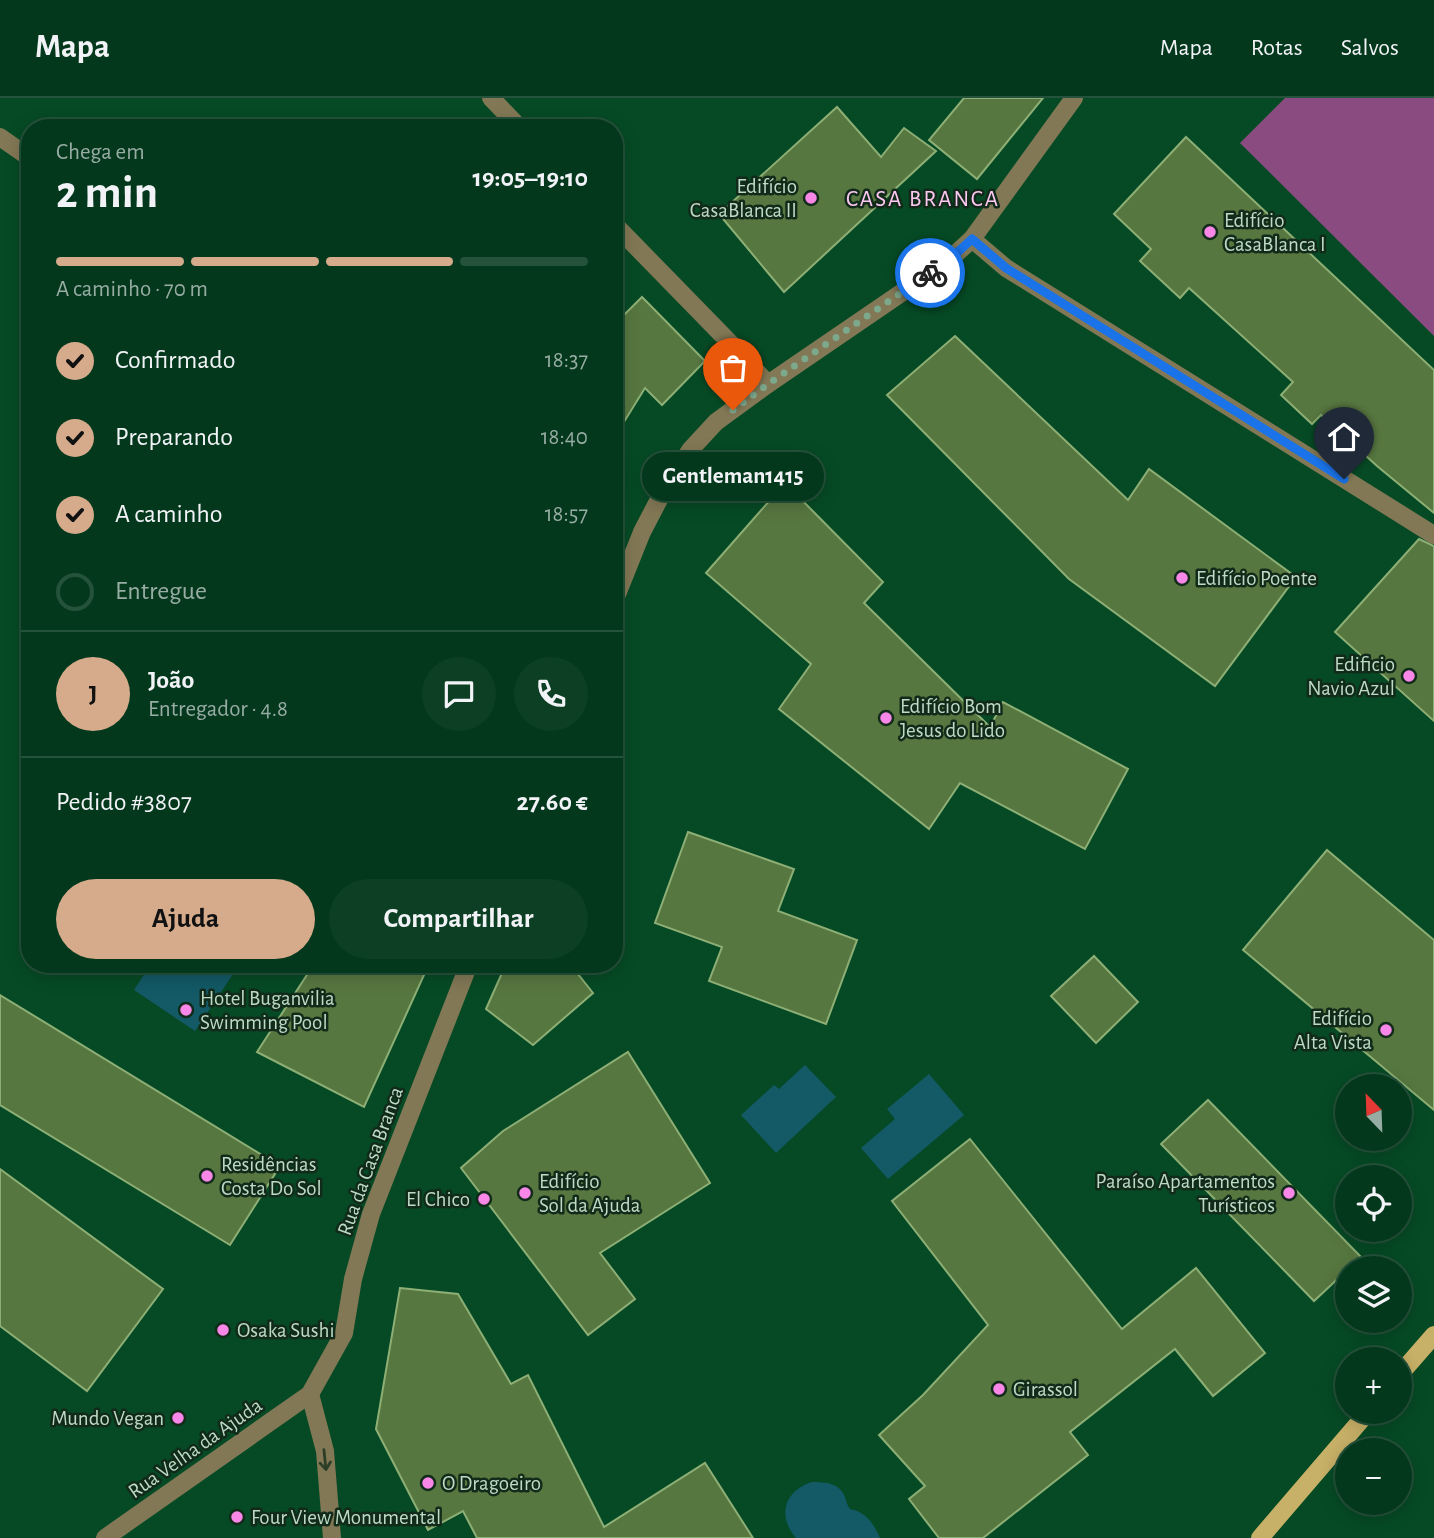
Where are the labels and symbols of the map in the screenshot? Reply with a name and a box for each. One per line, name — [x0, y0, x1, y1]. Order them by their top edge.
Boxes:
place label: Edifício CasaBlanca II — [690, 176, 797, 221]
district label: CASA BRANCA — [846, 188, 1000, 211]
marker: Edifício CasaBlanca II — [803, 190, 819, 206]
place label: Edifício CasaBlanca I — [1224, 210, 1326, 255]
marker: Edifício CasaBlanca I — [1202, 224, 1218, 240]
courier — [895, 238, 965, 308]
pin — [703, 338, 763, 410]
pin — [1314, 407, 1374, 479]
callout: Gentleman1415 — [642, 452, 824, 501]
place label: Edifício Poente — [1196, 568, 1317, 589]
marker: Edifício Poente — [1174, 570, 1190, 586]
place label: Edificio Navio Azul — [1307, 654, 1395, 699]
marker: Edificio Navio Azul — [1401, 668, 1417, 684]
place label: Edifício Bom Jesus do Lido — [900, 696, 1005, 741]
marker: Edifício Bom Jesus do Lido — [878, 710, 894, 726]
place label: Hotel Buganvilia Swimming Pool — [200, 988, 335, 1033]
marker: Hotel Buganvilia Swimming Pool — [178, 1002, 194, 1018]
place label: Edifício Alta Vista — [1294, 1008, 1372, 1053]
marker: Edifício Alta Vista — [1378, 1022, 1394, 1038]
north arrow — [1335, 1074, 1412, 1152]
street label: Rua da Casa Branca — [334, 1084, 407, 1238]
place label: Residências Costa Do Sol — [221, 1154, 322, 1199]
marker: Residências Costa Do Sol — [199, 1168, 215, 1184]
place label: Edifício Sol da Ajuda — [539, 1171, 641, 1216]
place label: Paraíso Apartamentos Turísticos — [1096, 1171, 1275, 1216]
marker: Edifício Sol da Ajuda — [517, 1185, 533, 1201]
marker: Paraíso Apartamentos Turísticos — [1281, 1185, 1297, 1201]
place label: El Chico — [406, 1189, 470, 1210]
marker: El Chico — [476, 1191, 492, 1207]
place label: Osaka Sushi — [237, 1320, 335, 1341]
marker: Osaka Sushi — [215, 1322, 231, 1338]
place label: Girassol — [1013, 1379, 1078, 1400]
marker: Girassol — [991, 1381, 1007, 1397]
street label: Rua Velha da Ajuda — [125, 1394, 266, 1502]
place label: Mundo Vegan — [51, 1408, 164, 1429]
marker: Mundo Vegan — [170, 1410, 186, 1426]
one-way arrow — [319, 1448, 332, 1471]
place label: O Dragoeiro — [442, 1473, 541, 1494]
marker: O Dragoeiro — [420, 1475, 436, 1491]
place label: Four View Monumental — [251, 1507, 441, 1528]
marker: Four View Monumental — [229, 1509, 245, 1525]

